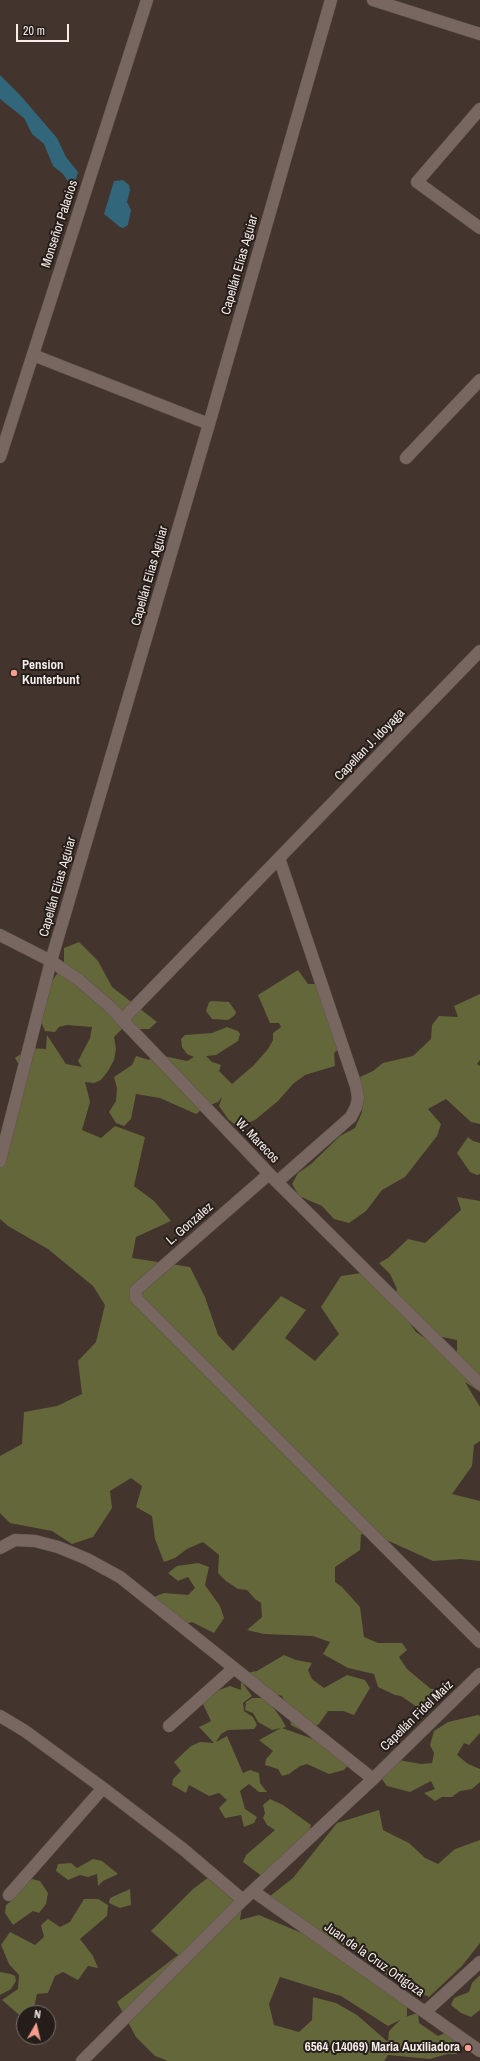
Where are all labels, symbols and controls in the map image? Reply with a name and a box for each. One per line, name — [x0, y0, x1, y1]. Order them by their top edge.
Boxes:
scale bar — [18, 16, 71, 42]
text: 20 m — [23, 23, 45, 39]
street label: Monseñor Palacios — [38, 178, 82, 270]
street label: Capellán Elias Aguiar — [218, 213, 262, 317]
street label: Capellán Elias Aguiar — [128, 524, 172, 628]
place label: Pension Kunterbunt — [22, 658, 79, 689]
marker: Pension Kunterbunt — [9, 668, 19, 678]
street label: Capellan J. Idoyaga — [332, 706, 408, 784]
street label: Capellán Elias Aguiar — [36, 835, 80, 939]
street label: W. Marecos — [232, 1115, 282, 1167]
street label: L. Gonzalez — [163, 1199, 217, 1249]
street label: Capellán Fidel Maíz — [377, 1677, 457, 1755]
street label: Juan de la Cruz Ortigoza — [321, 1920, 427, 2000]
north arrow — [16, 2005, 56, 2045]
text: N — [33, 2007, 42, 2021]
place label: 6564 (14069) Maria Auxiliadora — [305, 2040, 460, 2056]
marker: 6564 (14069) Maria Auxiliadora — [463, 2043, 473, 2053]

